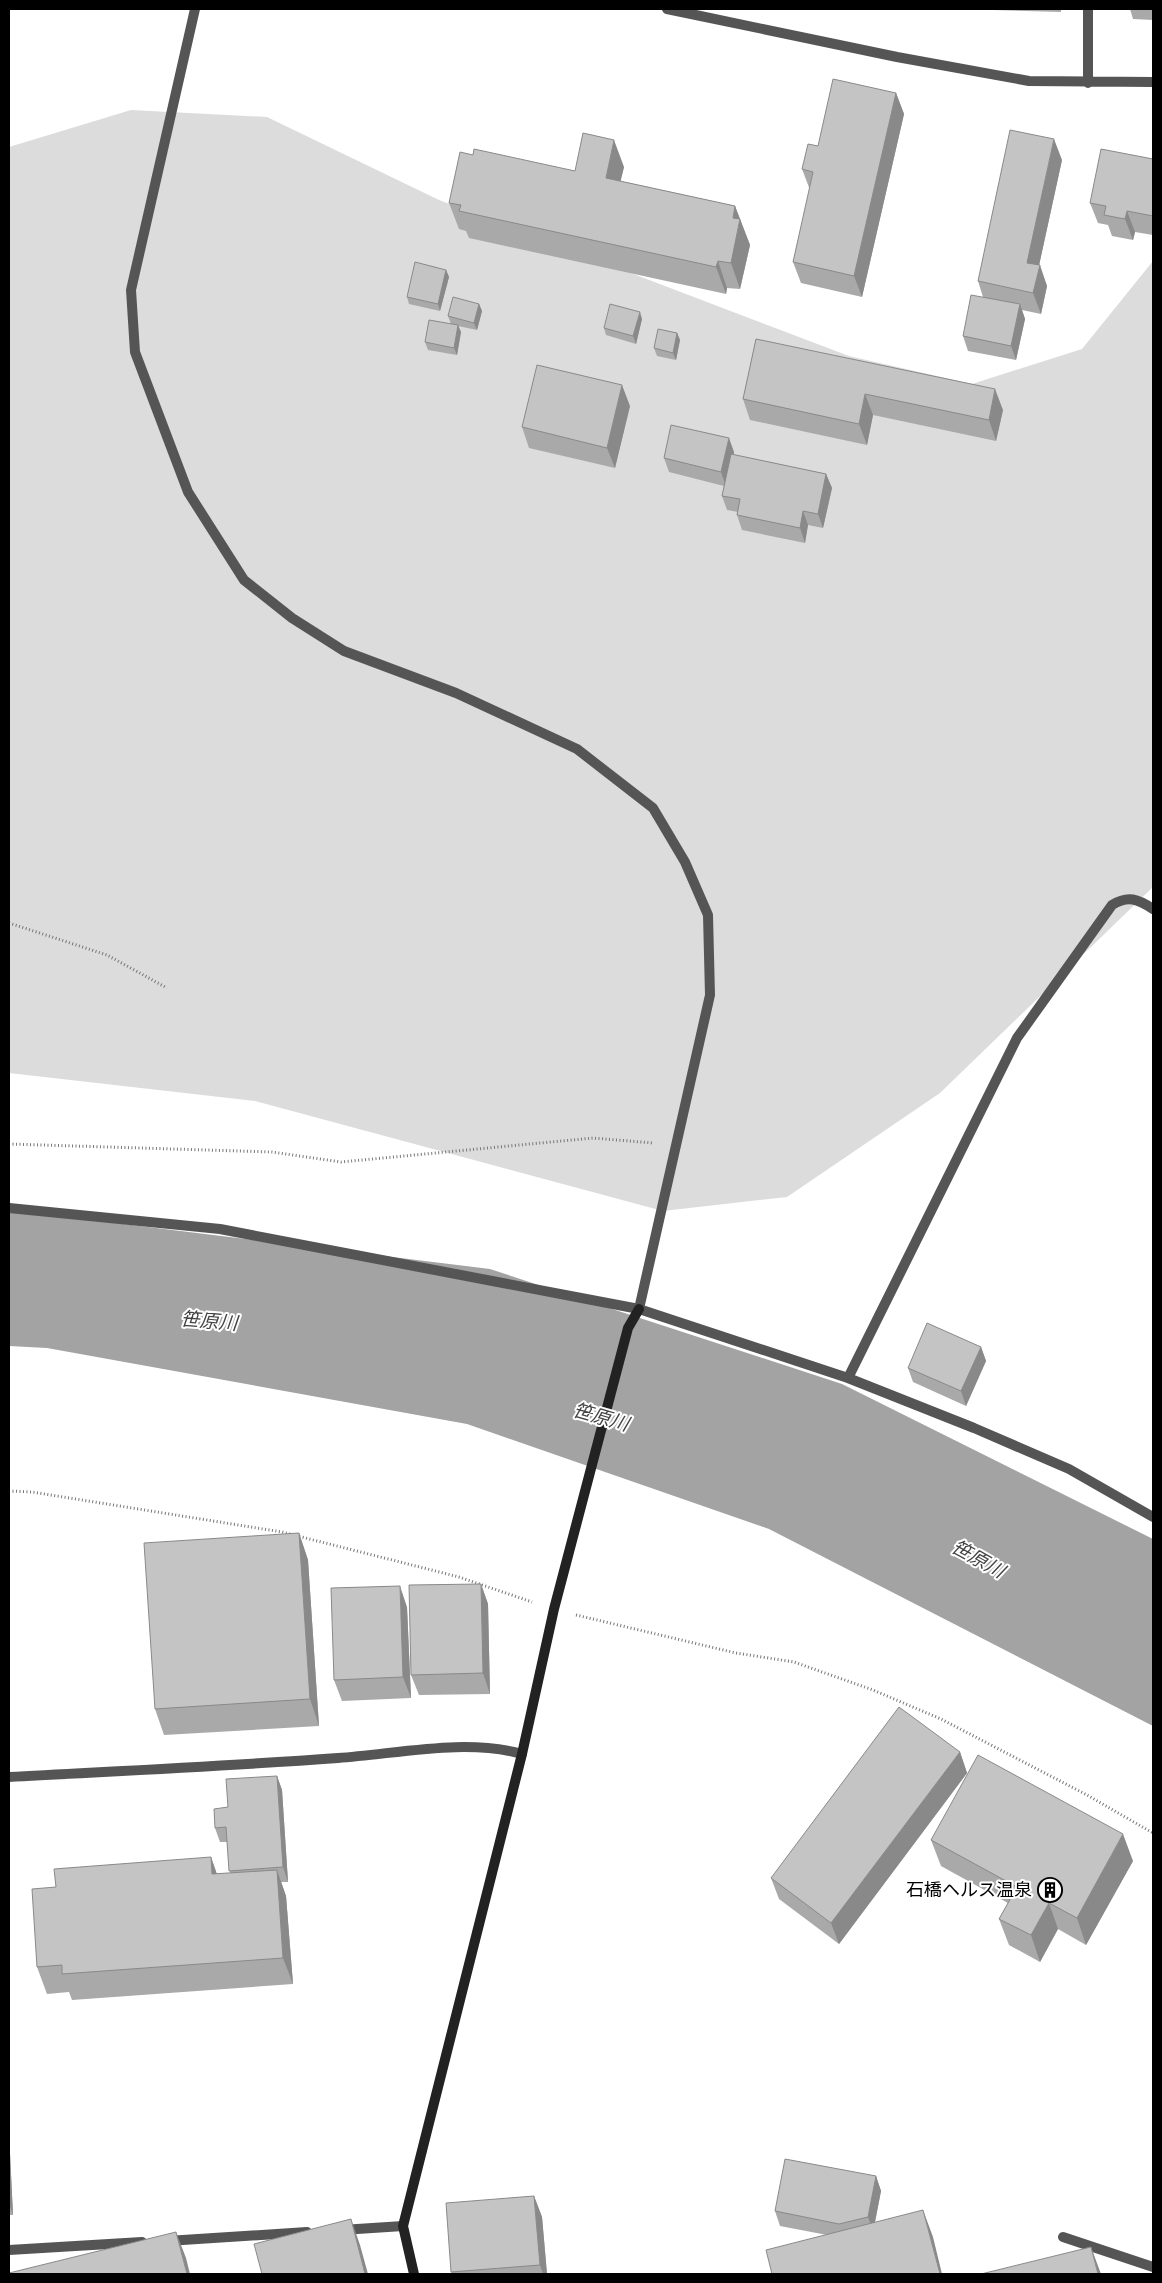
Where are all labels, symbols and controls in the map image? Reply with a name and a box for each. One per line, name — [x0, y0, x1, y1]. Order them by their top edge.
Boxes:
water label: 笹原川 — [179, 1305, 241, 1337]
water label: 笹原川 — [570, 1396, 634, 1438]
water label: 笹原川 — [947, 1533, 1011, 1586]
place label: 石橋ヘルス温泉 — [906, 1877, 1032, 1903]
building icon: 石橋ヘルス温泉 — [1037, 1877, 1063, 1903]

